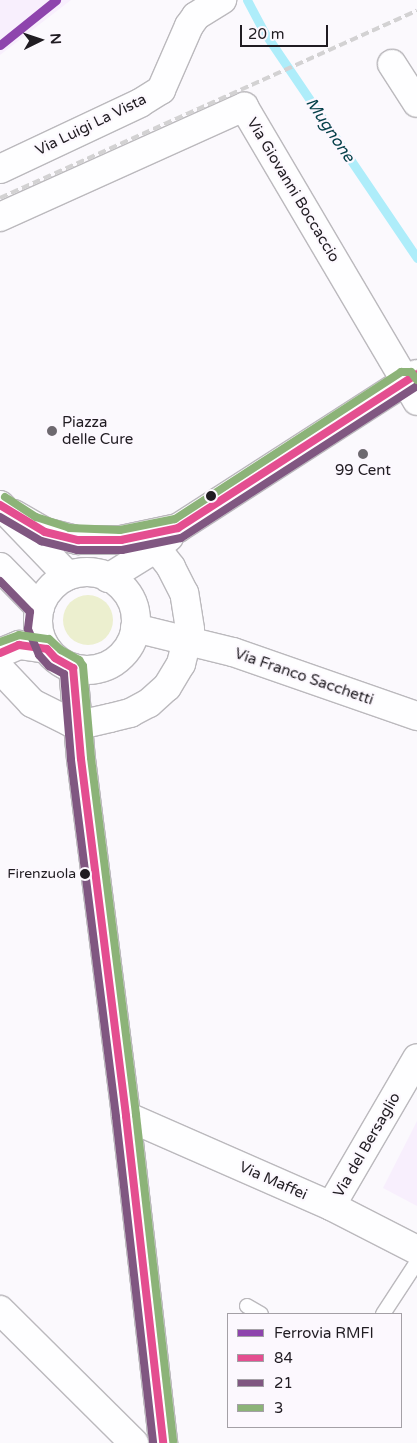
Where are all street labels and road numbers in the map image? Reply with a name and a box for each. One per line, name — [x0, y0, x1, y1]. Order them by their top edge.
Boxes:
street label: Via Luigi La Vista — [33, 90, 149, 160]
street label: Via Giovanni Boccaccio — [243, 115, 343, 265]
street label: Via Franco Sacchetti — [232, 645, 376, 709]
street label: Via del Bersaglio — [330, 1089, 404, 1201]
street label: Via Maffei — [236, 1158, 310, 1204]

